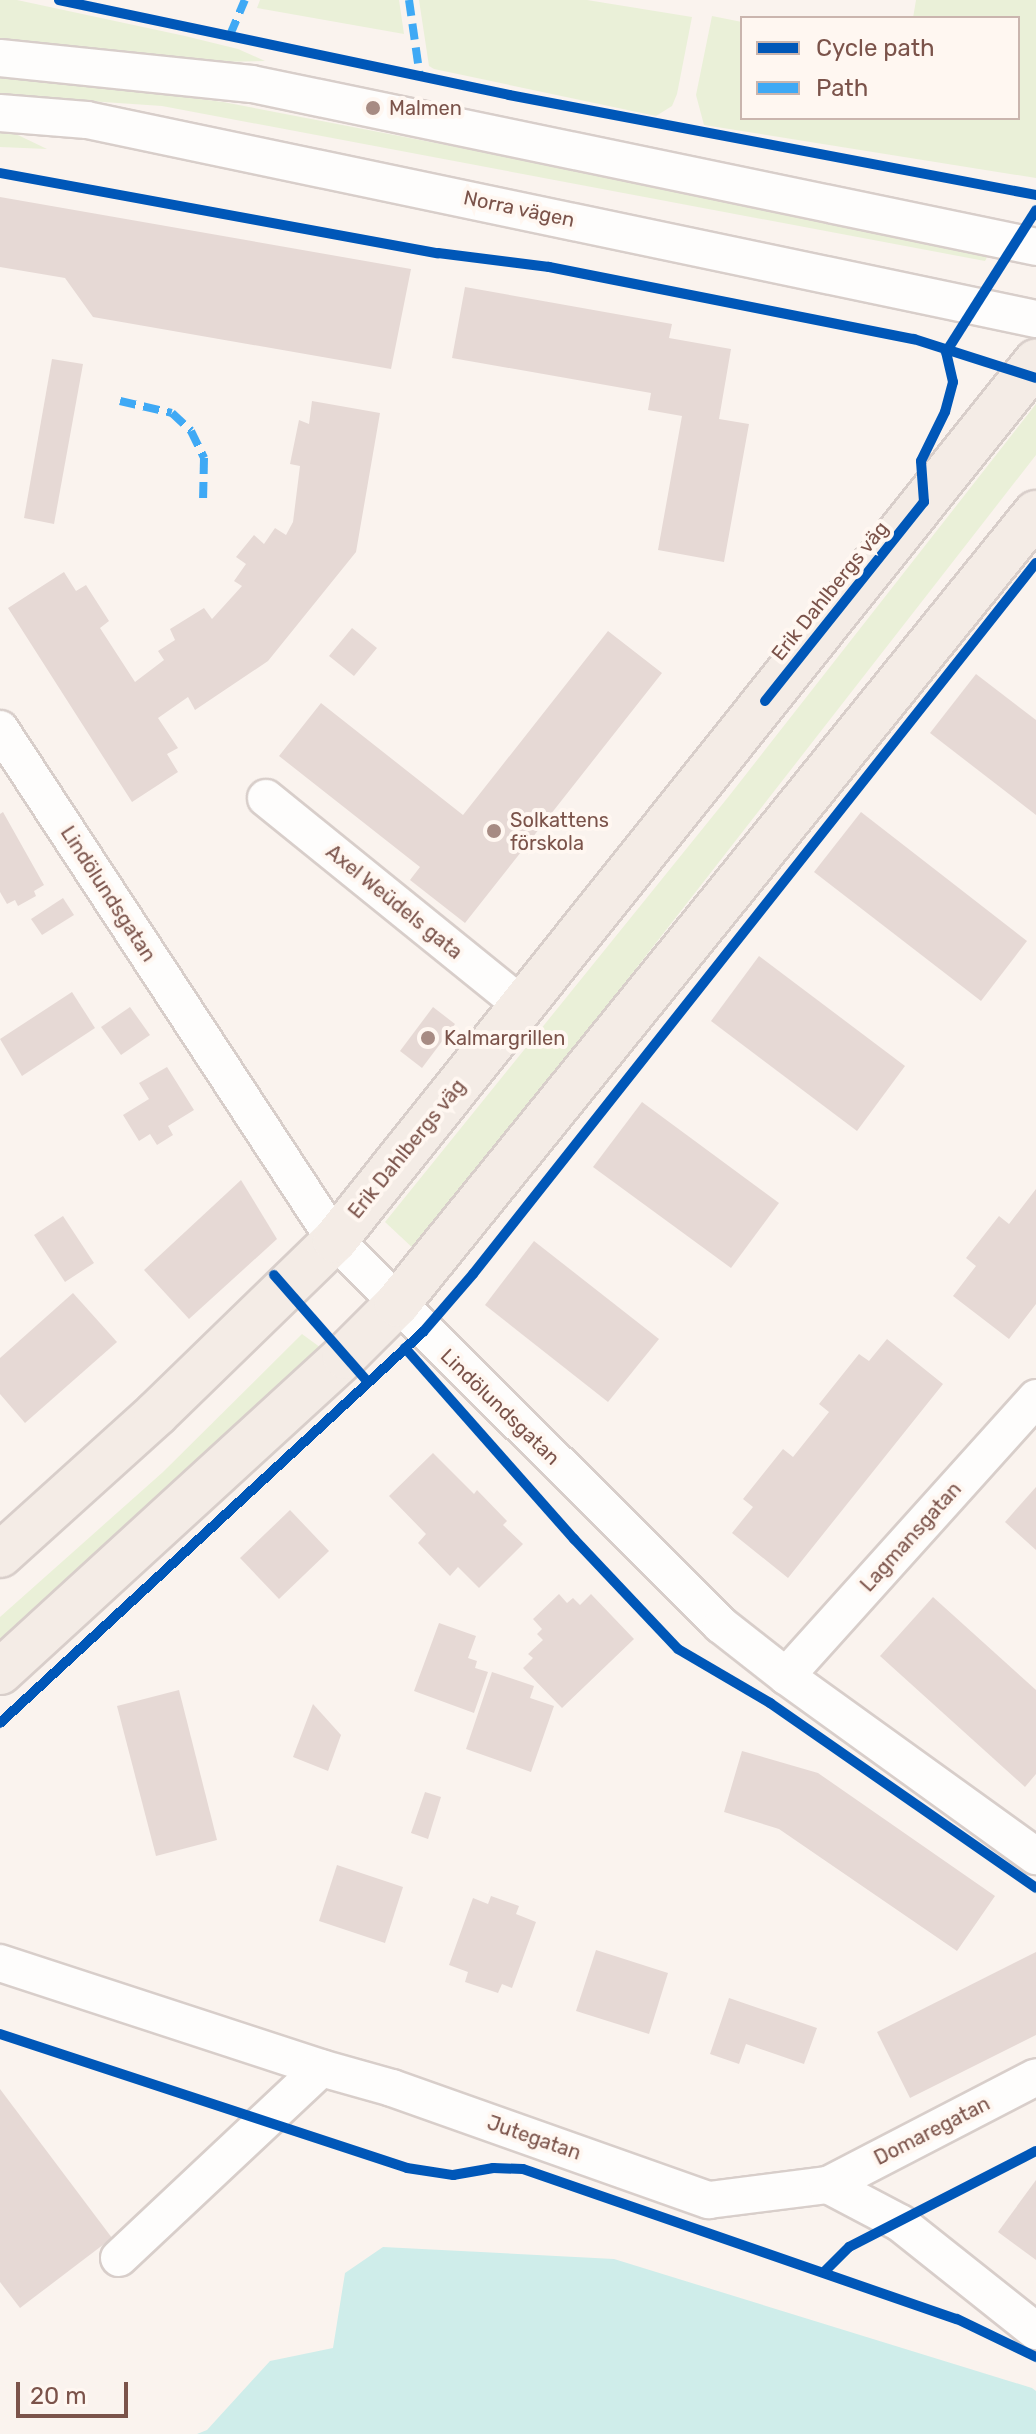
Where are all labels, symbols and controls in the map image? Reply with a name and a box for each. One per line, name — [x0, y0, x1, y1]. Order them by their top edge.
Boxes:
legend — [740, 16, 1020, 120]
text: Cycle path — [816, 34, 935, 62]
text: Path — [816, 74, 868, 102]
place label: Malmen — [389, 96, 462, 120]
marker: Malmen — [364, 99, 382, 117]
street label: Norra vägen — [461, 185, 577, 233]
street label: Erik Dahlbergs väg — [766, 516, 894, 666]
place label: Solkattens förskola — [510, 808, 609, 855]
street label: Lindölundsgatan — [55, 822, 161, 966]
marker: Solkattens förskola — [485, 822, 503, 840]
street label: Axel Weüdels gata — [321, 840, 467, 964]
place label: Kalmargrillen — [444, 1026, 565, 1050]
marker: Kalmargrillen — [419, 1029, 437, 1047]
street label: Erik Dahlbergs väg — [343, 1074, 471, 1224]
street label: Lindölundsgatan — [435, 1344, 565, 1470]
street label: Lagmansgatan — [855, 1477, 967, 1597]
street label: Domaregatan — [870, 2092, 994, 2170]
street label: Jutegatan — [484, 2111, 584, 2165]
scale bar — [20, 2366, 132, 2416]
text: 20 m — [30, 2382, 87, 2410]

